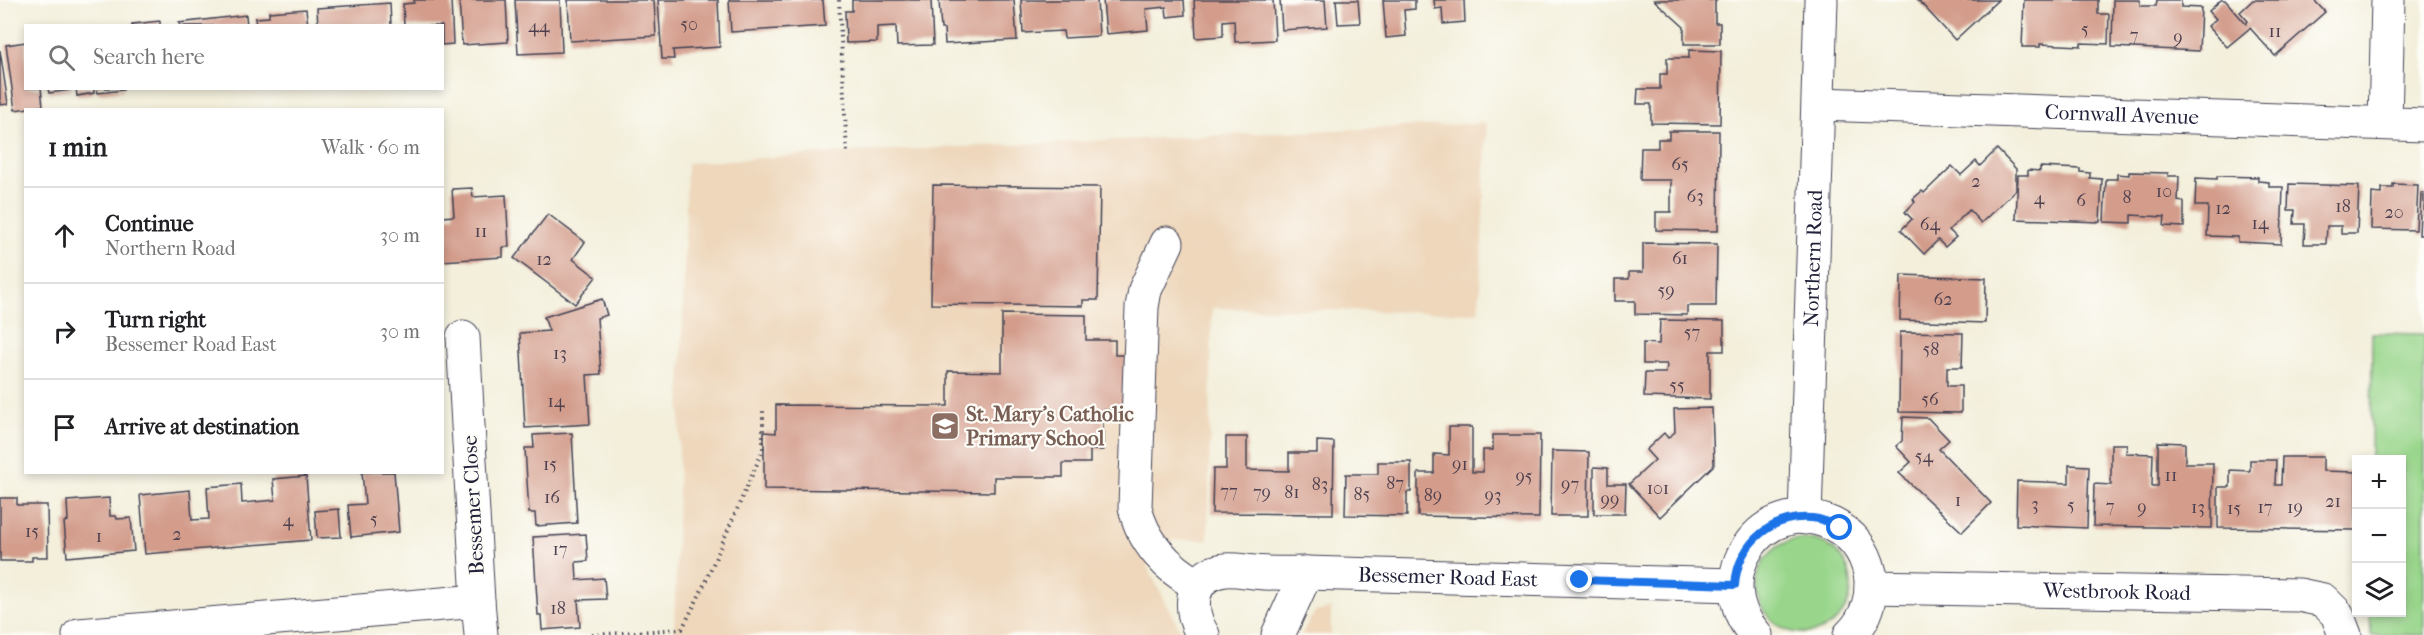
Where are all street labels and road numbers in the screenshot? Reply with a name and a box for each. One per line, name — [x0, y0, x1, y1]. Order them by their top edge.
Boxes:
street label: Cornwall Avenue — [2044, 100, 2199, 129]
street label: Northern Road — [1799, 189, 1827, 327]
street label: Bessemer Close — [457, 435, 489, 575]
street label: Bessemer Road East — [1357, 562, 1539, 592]
street label: Westbrook Road — [2042, 578, 2192, 605]

